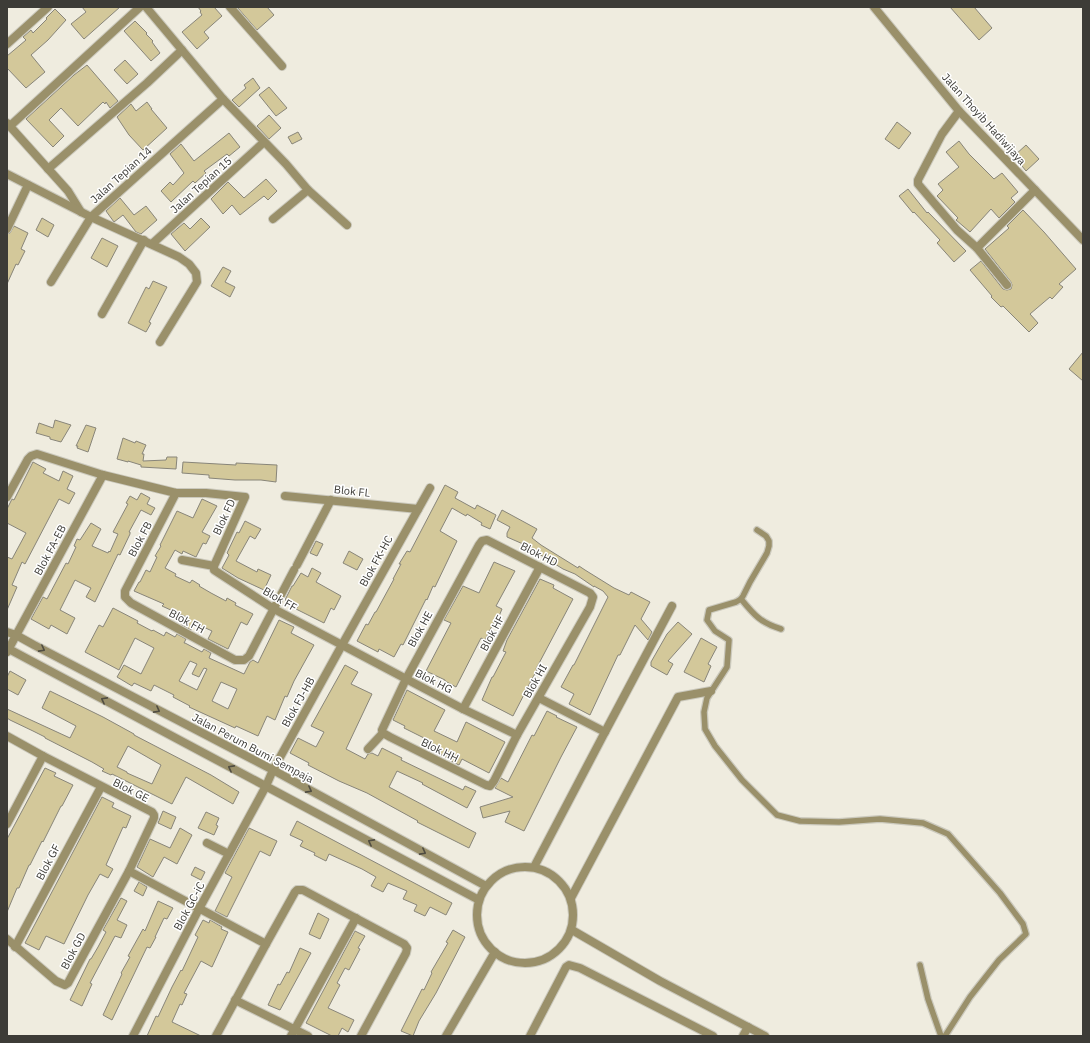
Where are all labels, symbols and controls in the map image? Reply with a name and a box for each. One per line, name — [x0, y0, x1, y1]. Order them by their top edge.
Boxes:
street label: Jalan Thoyib Hadiwijaya — [939, 70, 1029, 168]
street label: Jalan Tepian 14 — [87, 143, 155, 206]
street label: Jalan Tepian 15 — [167, 154, 235, 216]
street label: Blok FL — [333, 482, 371, 500]
street label: Blok FD — [210, 497, 238, 537]
street label: Blok FB — [125, 519, 155, 559]
street label: Blok FA-EB — [31, 522, 69, 578]
street label: Blok FK-HC — [356, 533, 396, 589]
street label: Blok HD — [518, 539, 560, 569]
street label: Blok FF — [260, 584, 300, 614]
street label: Blok FH — [167, 606, 207, 636]
street label: Blok HE — [404, 609, 436, 649]
street label: Blok HF — [477, 613, 507, 653]
one-way arrow — [37, 645, 45, 652]
street label: Blok HI — [520, 661, 550, 701]
street label: Blok HG — [413, 666, 455, 696]
street label: Blok FJ-HB — [278, 674, 318, 730]
one-way arrow — [101, 697, 108, 705]
one-way arrow — [153, 705, 160, 712]
street label: Jalan Perum Bumi Sempaja — [190, 710, 316, 786]
street label: Blok HH — [419, 735, 461, 765]
one-way arrow — [228, 765, 235, 773]
street label: Blok GE — [111, 775, 151, 805]
one-way arrow — [305, 785, 312, 793]
one-way arrow — [368, 839, 375, 847]
street label: Blok GF — [33, 842, 63, 882]
one-way arrow — [419, 847, 426, 854]
street label: Blok GC-iC — [170, 879, 208, 933]
street label: Blok GD — [57, 930, 89, 972]

